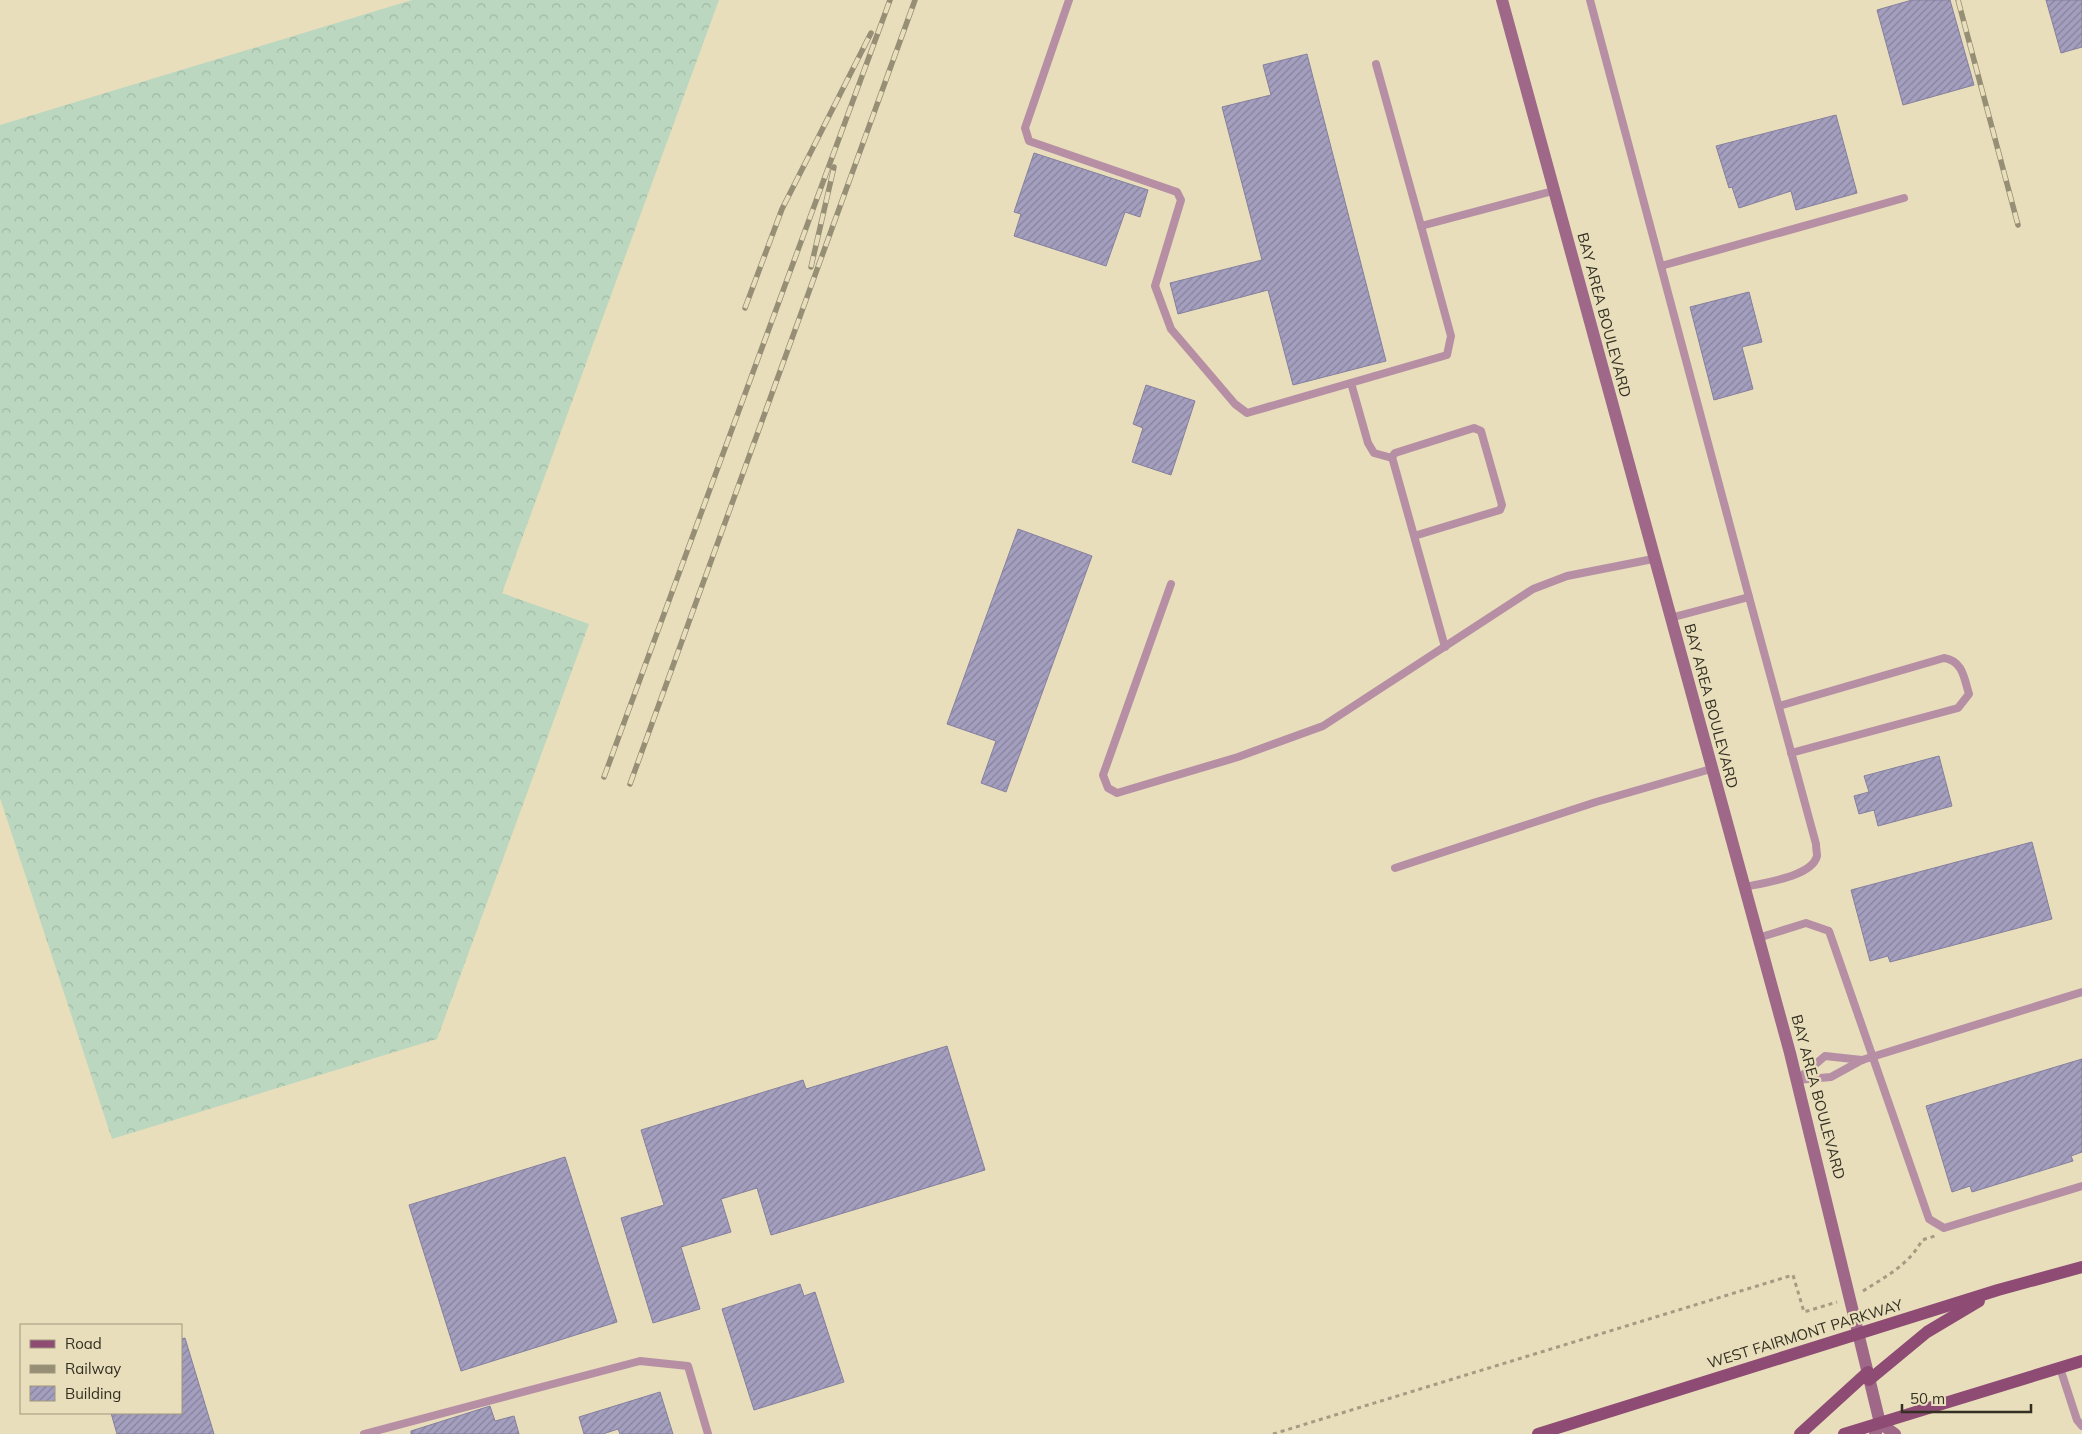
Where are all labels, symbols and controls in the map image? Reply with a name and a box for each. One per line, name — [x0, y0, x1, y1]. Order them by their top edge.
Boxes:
street label: BAY AREA BOULEVARD — [1573, 230, 1636, 399]
street label: BAY AREA BOULEVARD — [1680, 621, 1743, 790]
street label: BAY AREA BOULEVARD — [1787, 1012, 1850, 1181]
street label: WEST FAIRMONT PARKWAY — [1705, 1294, 1906, 1372]
legend — [20, 1324, 182, 1414]
text: Road — [65, 1334, 102, 1353]
text: Railway — [65, 1359, 121, 1378]
scale bar — [1902, 1382, 2031, 1414]
text: Building — [65, 1384, 121, 1403]
text: 50 m — [1910, 1389, 1945, 1408]

